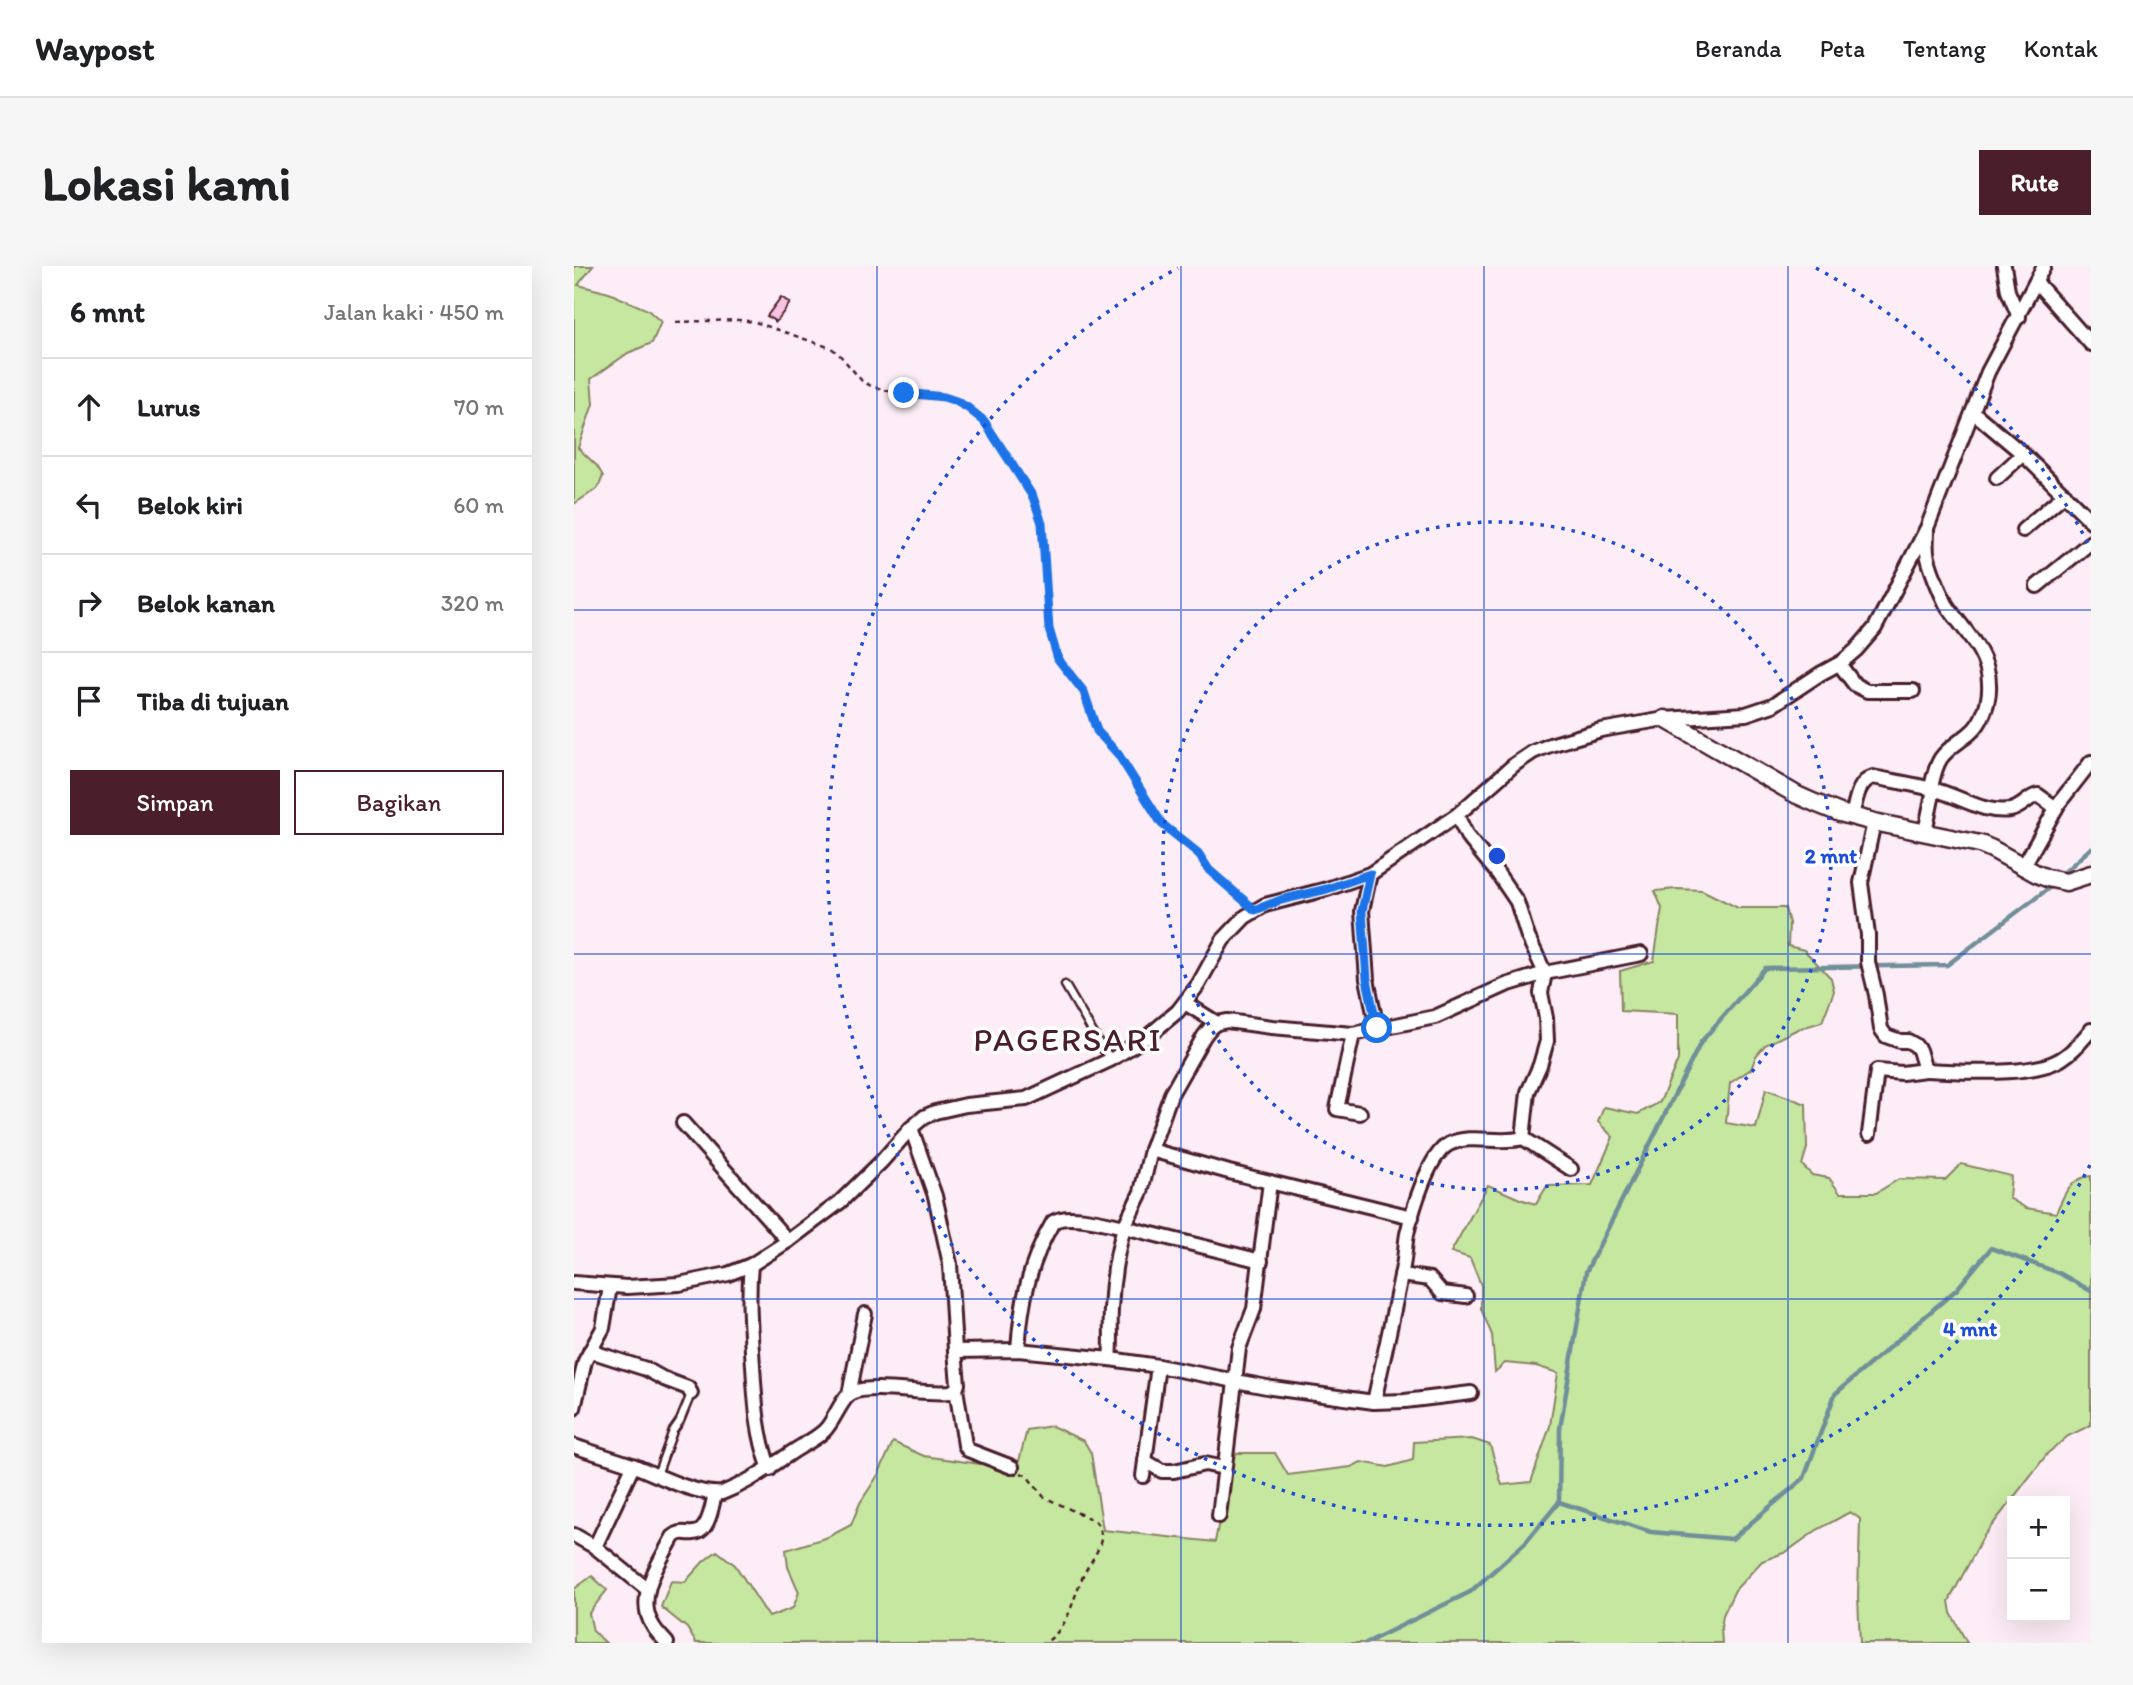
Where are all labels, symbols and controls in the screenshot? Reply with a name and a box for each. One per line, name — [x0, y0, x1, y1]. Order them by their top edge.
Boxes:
text: Waypost — [35, 29, 155, 68]
text: Beranda — [1695, 34, 1782, 63]
text: Peta — [1820, 34, 1865, 63]
text: Tentang — [1903, 34, 1986, 63]
text: Kontak — [2024, 34, 2098, 63]
button: Rute — [1979, 150, 2091, 215]
text: Lokasi kami — [42, 153, 291, 212]
text: 6 mnt — [70, 293, 145, 330]
text: Jalan kaki · 450 m — [324, 298, 504, 326]
route end — [888, 377, 919, 408]
icon: ahead — [70, 388, 108, 426]
text: Lurus — [137, 391, 200, 423]
text: 70 m — [454, 393, 504, 421]
icon: left — [70, 486, 108, 524]
text: Belok kiri — [137, 489, 243, 521]
text: 60 m — [453, 491, 504, 519]
icon: right — [70, 584, 108, 622]
text: Belok kanan — [137, 587, 275, 619]
text: 320 m — [441, 589, 504, 617]
icon: arrive — [70, 682, 108, 720]
text: Tiba di tujuan — [137, 685, 289, 717]
button: Simpan — [70, 770, 280, 835]
button: Bagikan — [294, 770, 504, 835]
text: 2 mnt — [1805, 843, 1857, 868]
centre of rings — [1485, 844, 1509, 868]
route start — [1361, 1012, 1392, 1043]
district label: PAGERSARI — [973, 1020, 1163, 1059]
text: 4 mnt — [1943, 1316, 1997, 1341]
map controls — [2007, 1496, 2070, 1622]
button: + — [2007, 1496, 2070, 1559]
button: − — [2007, 1559, 2070, 1622]

